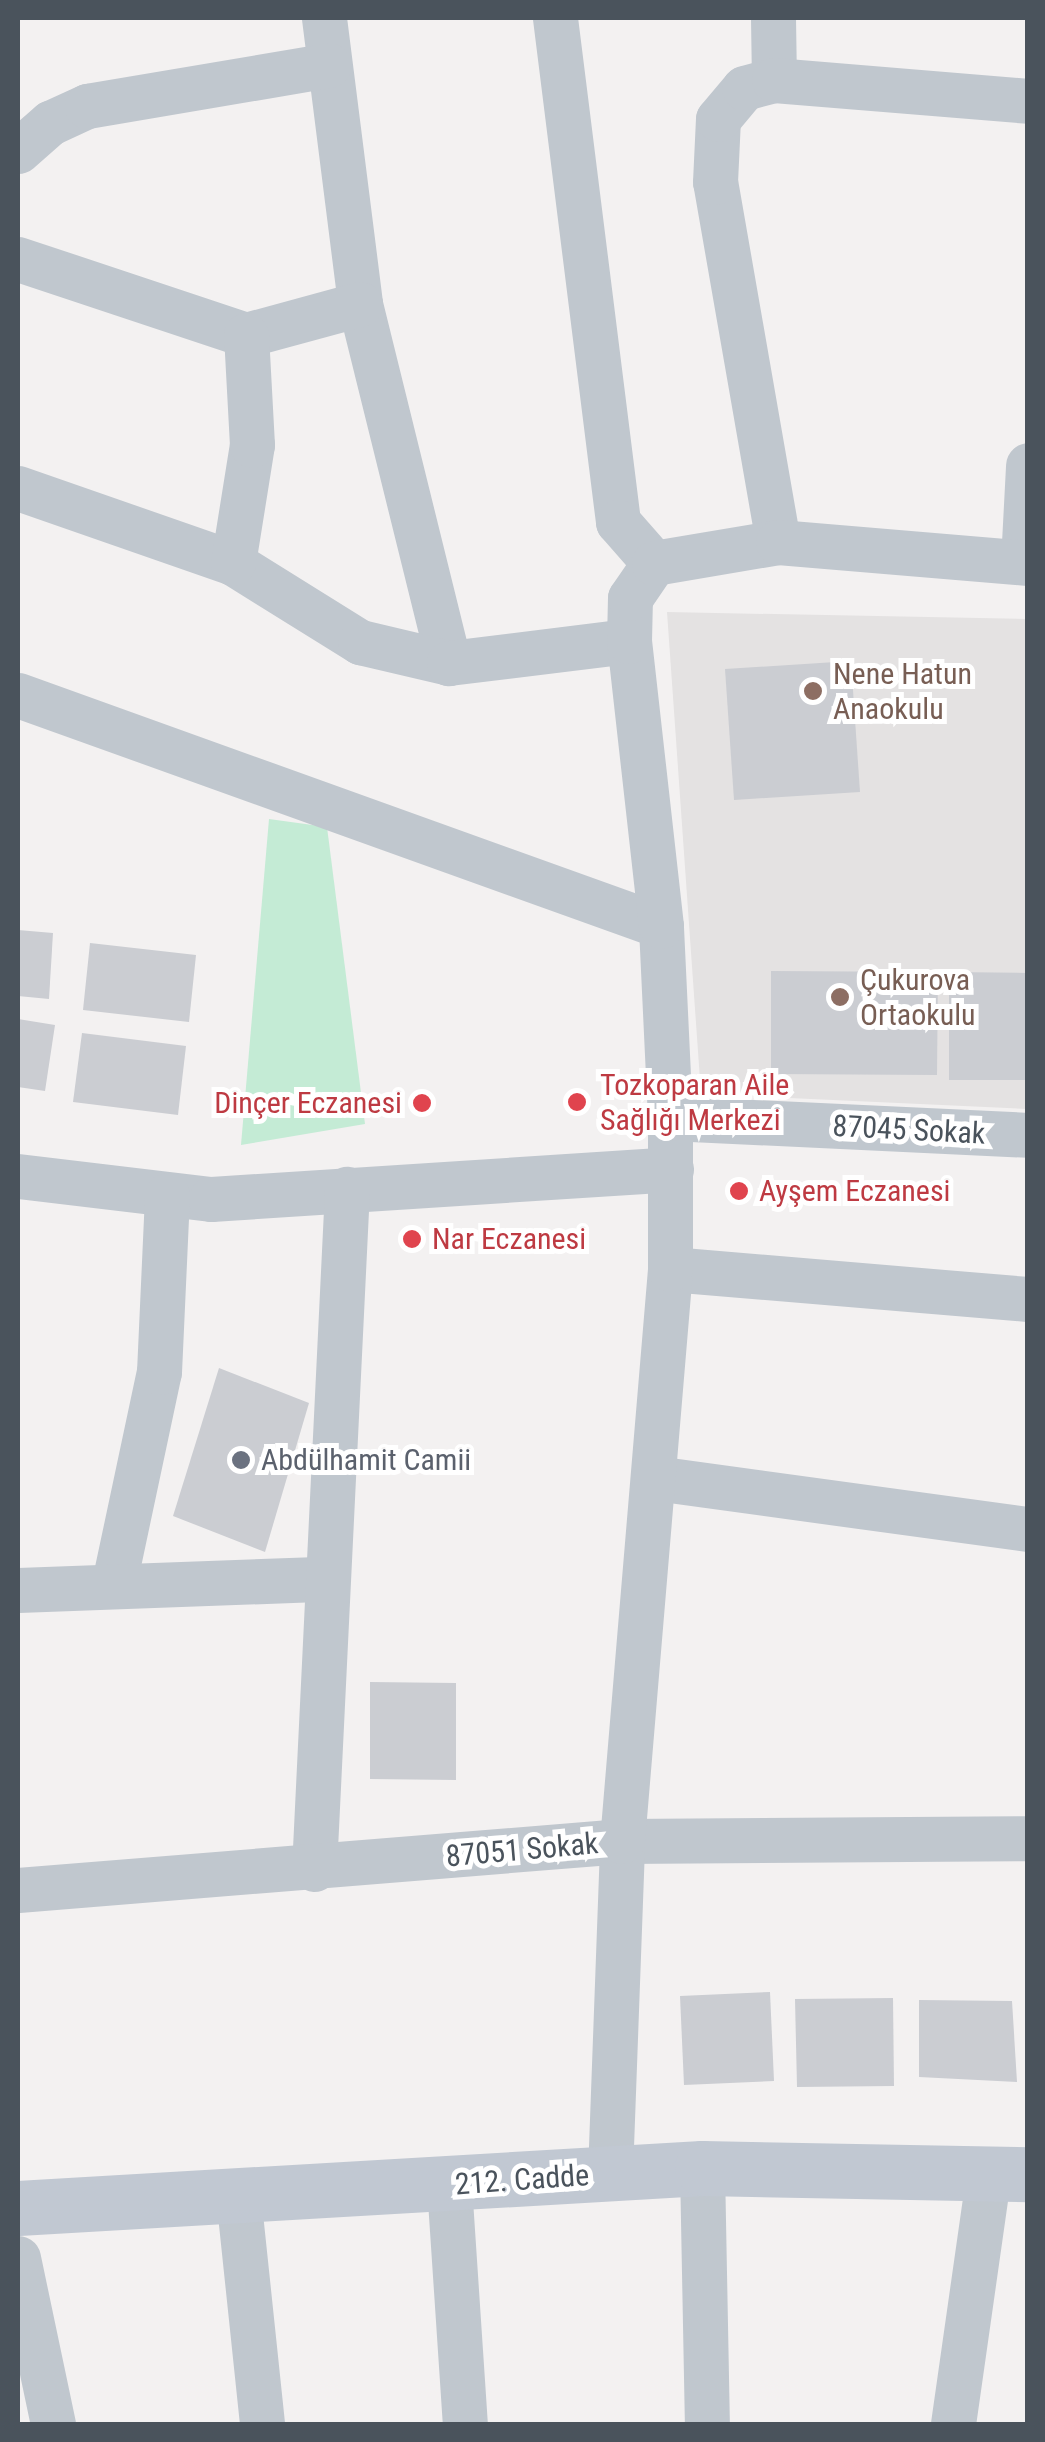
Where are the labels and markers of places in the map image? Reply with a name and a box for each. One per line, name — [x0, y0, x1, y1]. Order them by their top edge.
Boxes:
place label: Nene Hatun Anaokulu — [833, 656, 972, 726]
marker: Nene Hatun Anaokulu — [802, 680, 824, 702]
place label: Çukurova Ortaokulu — [860, 962, 976, 1032]
marker: Çukurova Ortaokulu — [829, 986, 851, 1008]
place label: Tozkoparan Aile Sağlığı Merkezi — [600, 1067, 789, 1138]
place label: Dinçer Eczanesi — [214, 1085, 402, 1121]
marker: Tozkoparan Aile Sağlığı Merkezi — [564, 1089, 590, 1115]
marker: Dinçer Eczanesi — [411, 1092, 433, 1114]
place label: Ayşem Eczanesi — [759, 1173, 950, 1209]
marker: Ayşem Eczanesi — [728, 1180, 750, 1202]
place label: Nar Eczanesi — [432, 1221, 586, 1257]
marker: Nar Eczanesi — [401, 1228, 423, 1250]
place label: Abdülhamit Camii — [261, 1442, 471, 1478]
marker: Abdülhamit Camii — [230, 1449, 252, 1471]

